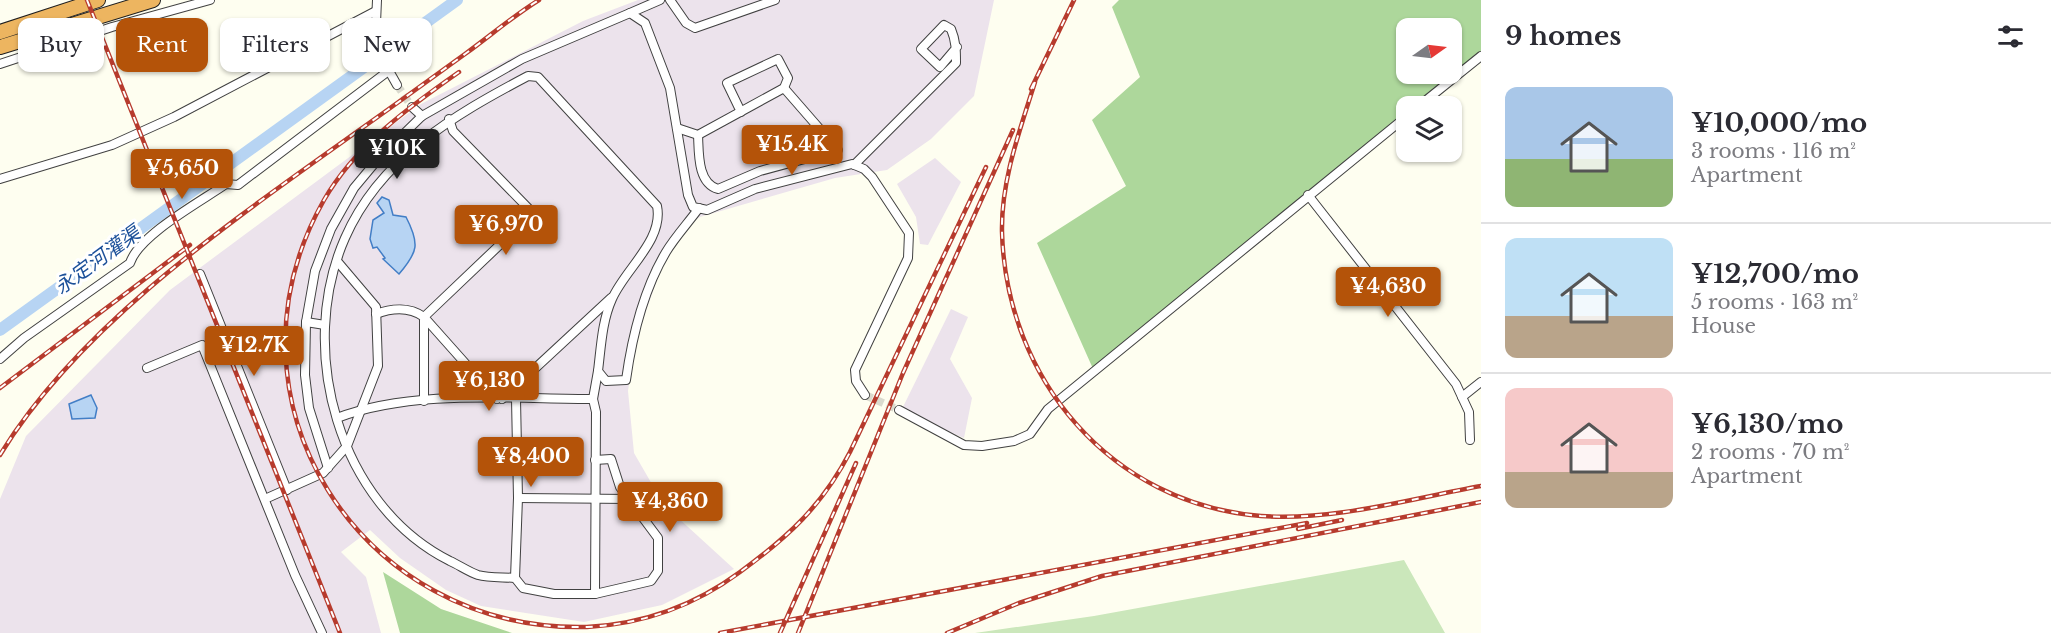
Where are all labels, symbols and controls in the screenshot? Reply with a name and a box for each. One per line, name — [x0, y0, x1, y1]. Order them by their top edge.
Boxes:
chip: Buy — [18, 18, 104, 72]
chip: Rent — [116, 18, 208, 72]
chip: Filters — [220, 18, 330, 72]
chip: New — [342, 18, 432, 72]
north arrow — [1396, 18, 1462, 84]
map controls — [1396, 18, 1462, 162]
text: 9 homes — [1505, 20, 1621, 52]
icon: filters — [1994, 20, 2027, 53]
button: layers — [1396, 96, 1462, 162]
text: ¥10,000/mo — [1691, 107, 1867, 139]
icon: home — [1553, 111, 1625, 183]
pin: ¥15.4K — [743, 125, 841, 176]
pin: ¥10K — [361, 129, 433, 180]
text: ¥15.4K — [756, 132, 828, 156]
text: ¥10K — [368, 136, 426, 160]
text: 3 rooms · 116 m² — [1691, 139, 1856, 163]
pin: ¥5,650 — [133, 149, 231, 200]
text: ¥5,650 — [145, 156, 219, 180]
text: Apartment — [1691, 163, 1802, 187]
pin: ¥6,970 — [457, 205, 555, 256]
text: ¥6,970 — [469, 212, 543, 236]
water label: 永定河灌渠 — [49, 219, 147, 299]
text: ¥12,700/mo — [1691, 258, 1859, 290]
icon: home — [1553, 262, 1625, 334]
pin: ¥4,630 — [1339, 267, 1437, 318]
text: ¥4,630 — [1350, 274, 1426, 298]
text: 5 rooms · 163 m² — [1691, 290, 1858, 314]
text: House — [1691, 314, 1756, 338]
pin: ¥12.7K — [205, 326, 303, 377]
text: ¥12.7K — [219, 333, 289, 357]
pin: ¥6,130 — [440, 361, 538, 412]
text: ¥6,130 — [453, 368, 525, 392]
text: ¥6,130/mo — [1691, 408, 1843, 440]
icon: home — [1553, 412, 1625, 484]
pin: ¥8,400 — [482, 437, 580, 488]
text: 2 rooms · 70 m² — [1691, 440, 1849, 464]
text: ¥8,400 — [492, 444, 570, 468]
text: Apartment — [1691, 464, 1802, 488]
pin: ¥4,360 — [621, 482, 719, 533]
text: ¥4,360 — [632, 489, 708, 513]

